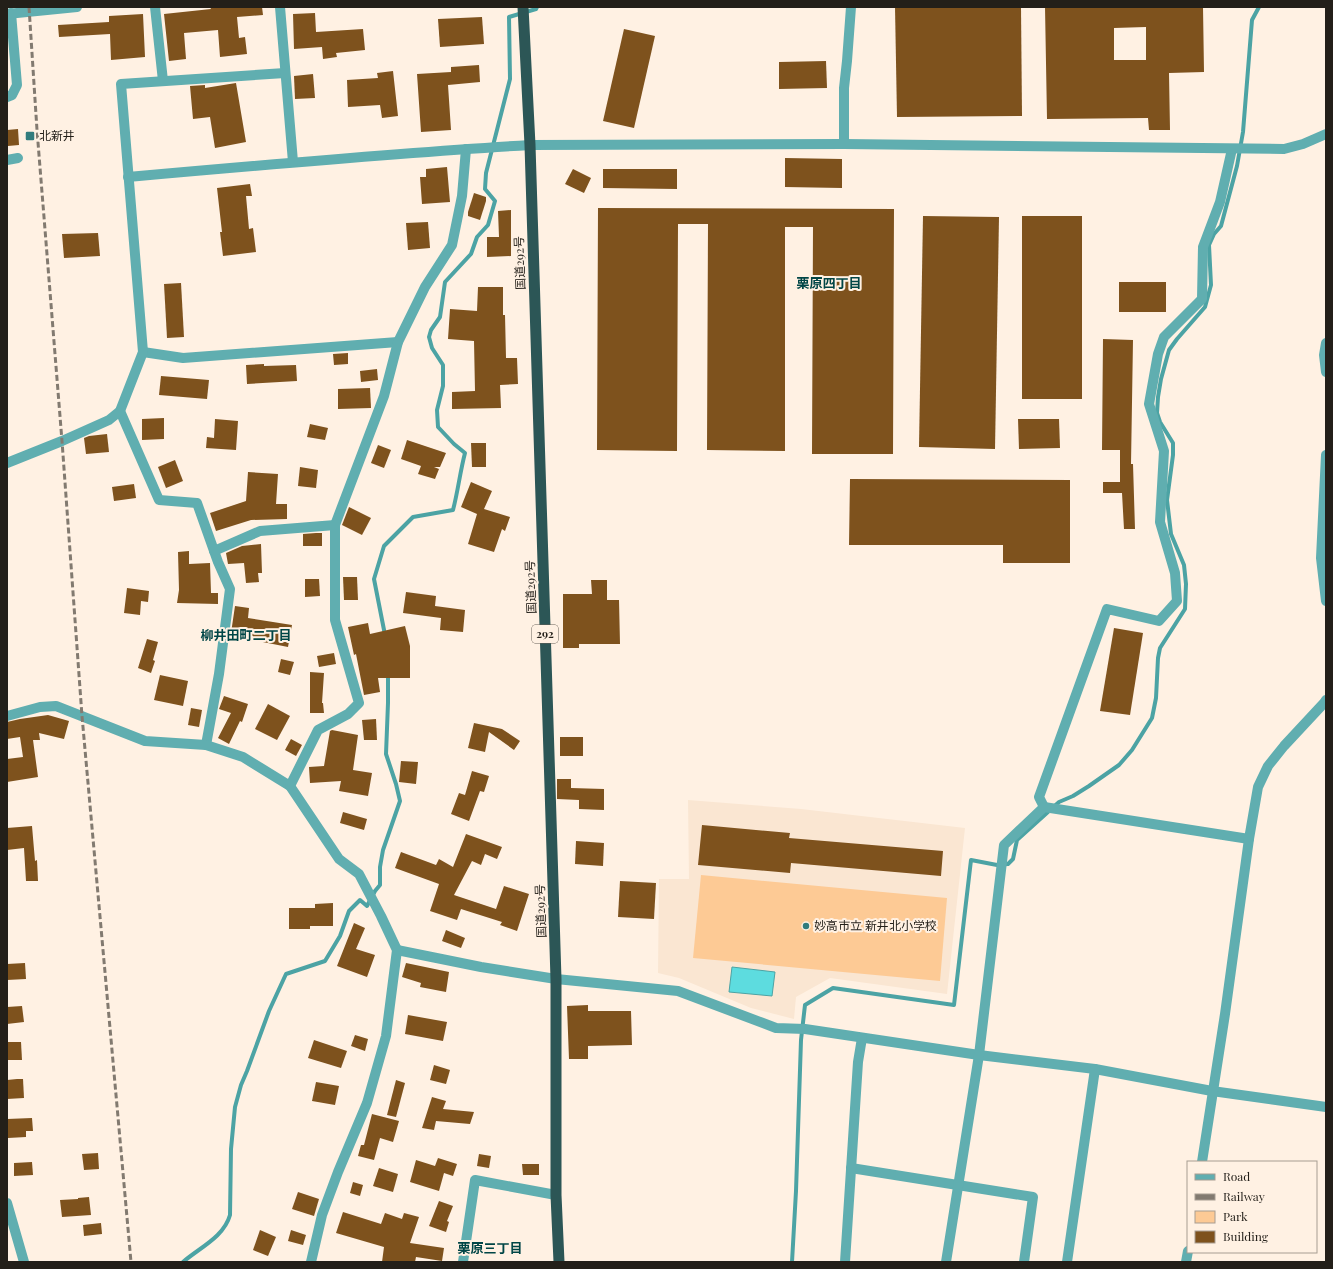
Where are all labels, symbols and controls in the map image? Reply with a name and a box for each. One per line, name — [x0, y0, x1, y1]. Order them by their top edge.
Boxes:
place label: 北新井 — [39, 127, 75, 143]
marker: 北新井 — [24, 130, 36, 142]
street label: 国道292号 — [510, 236, 528, 290]
district label: 栗原四丁目 — [796, 274, 862, 291]
street label: 国道292号 — [521, 560, 539, 614]
road number: 292 — [532, 625, 558, 643]
district label: 柳井田町二丁目 — [200, 626, 292, 643]
street label: 国道292号 — [531, 884, 549, 938]
place label: 妙高市立 新井北小学校 — [814, 917, 937, 933]
marker: 妙高市立 新井北小学校 — [801, 921, 811, 931]
legend — [1187, 1161, 1317, 1253]
text: Road — [1223, 1168, 1250, 1184]
text: Railway — [1223, 1188, 1265, 1204]
text: Park — [1223, 1208, 1248, 1224]
text: Building — [1223, 1228, 1269, 1244]
district label: 栗原三丁目 — [457, 1239, 523, 1256]

